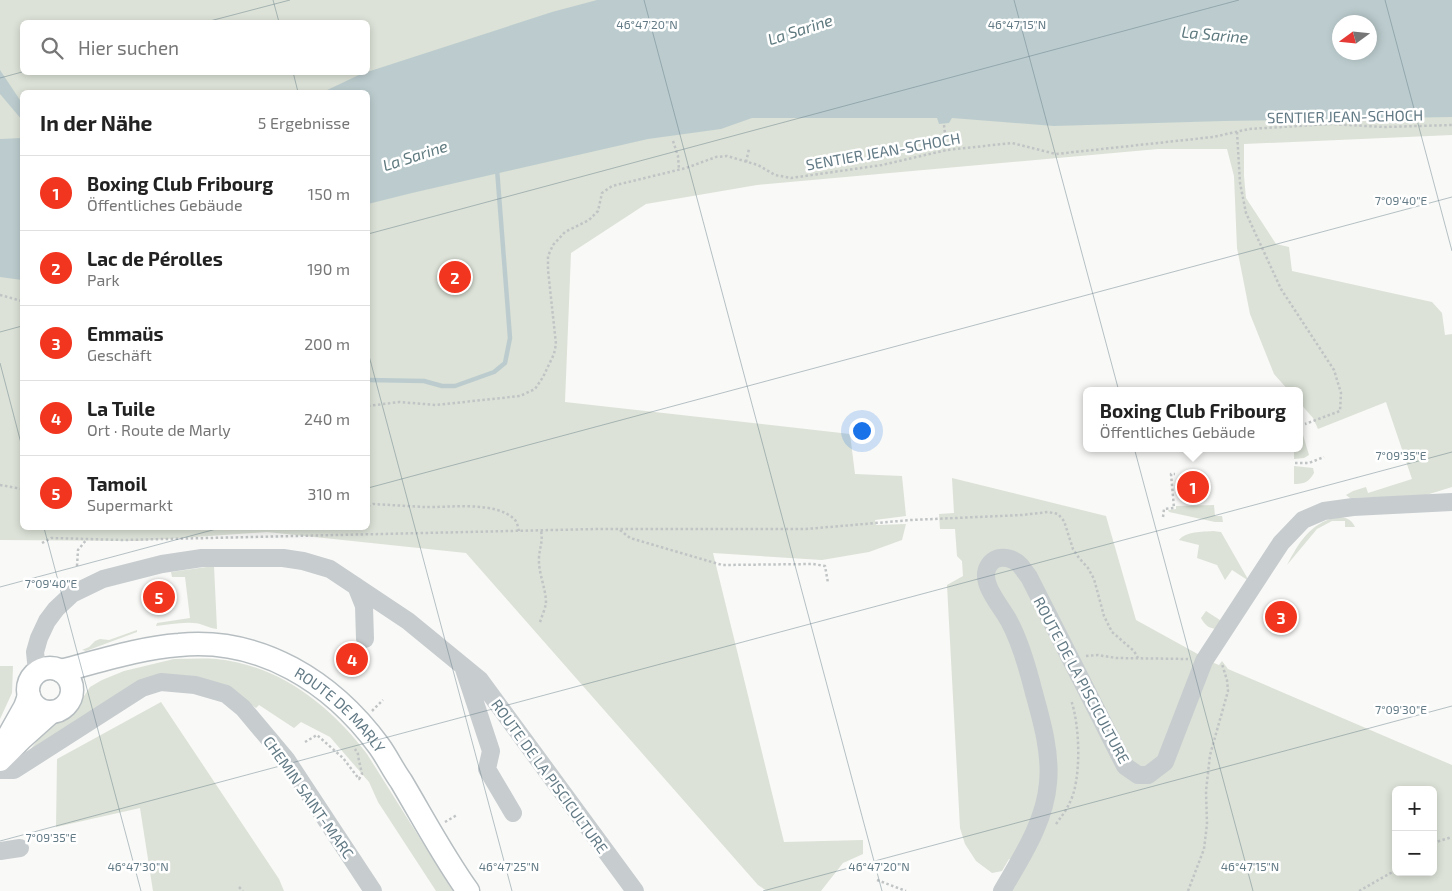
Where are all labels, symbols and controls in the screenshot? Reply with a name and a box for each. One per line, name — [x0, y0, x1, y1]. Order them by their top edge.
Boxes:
water label: La Sarine — [765, 9, 835, 48]
north arrow — [1332, 15, 1377, 60]
text: 46°47'20"N — [616, 17, 678, 31]
text: 46°47'15"N — [988, 17, 1046, 31]
search box — [20, 20, 370, 75]
water label: La Sarine — [1181, 22, 1250, 46]
icon: search — [38, 34, 66, 62]
text: Hier suchen — [78, 36, 179, 59]
street label: SENTIER JEAN-SCHOCH — [1267, 106, 1423, 126]
text: In der Nähe — [40, 110, 152, 135]
text: 5 Ergebnisse — [258, 113, 350, 132]
street label: SENTIER JEAN-SCHOCH — [804, 129, 962, 173]
water label: La Sarine — [380, 135, 450, 174]
text: Boxing Club Fribourg — [87, 172, 273, 195]
text: 1 — [53, 184, 59, 203]
text: 150 m — [308, 184, 350, 203]
text: 7°09'40"E — [1375, 193, 1427, 207]
text: Öffentliches Gebäude — [87, 195, 242, 214]
text: Lac de Pérolles — [87, 247, 223, 270]
pin: 2 — [439, 258, 471, 296]
text: 2 — [51, 259, 61, 278]
text: 190 m — [307, 259, 350, 278]
text: Park — [87, 270, 120, 289]
text: Emmaüs — [87, 322, 164, 345]
text: 3 — [51, 334, 61, 353]
text: 200 m — [304, 334, 350, 353]
text: Geschäft — [87, 345, 152, 364]
popup — [1083, 387, 1303, 452]
text: La Tuile — [87, 397, 155, 420]
text: Boxing Club Fribourg — [1100, 399, 1286, 422]
text: 4 — [51, 409, 61, 428]
text: 240 m — [304, 409, 350, 428]
your location — [849, 418, 875, 444]
text: Ort · Route de Marly — [87, 420, 231, 439]
text: Öffentliches Gebäude — [1100, 422, 1255, 441]
text: 7°09'35"E — [1375, 448, 1427, 462]
pin: 1 — [1177, 468, 1209, 506]
text: Tamoil — [87, 472, 147, 495]
text: 5 — [52, 484, 60, 503]
text: 310 m — [308, 484, 350, 503]
text: Supermarkt — [87, 495, 173, 514]
text: 7°09'40"E — [25, 576, 77, 590]
pin: 5 — [143, 578, 175, 616]
street label: ROUTE DE LA PISCICULTURE — [1030, 594, 1134, 766]
pin: 3 — [1265, 598, 1297, 636]
pin: 4 — [336, 640, 368, 678]
street label: ROUTE DE MARLY — [292, 663, 390, 756]
street label: ROUTE DE LA PISCICULTURE — [488, 695, 612, 857]
text: 7°09'30"E — [1375, 702, 1427, 716]
street label: CHEMIN SAINT-MARC — [260, 732, 358, 862]
map controls — [1392, 786, 1437, 876]
button: + — [1392, 786, 1437, 831]
text: 7°09'35"E — [25, 830, 77, 844]
button: − — [1392, 831, 1437, 876]
text: 46°47'30"N — [107, 859, 169, 873]
text: 46°47'25"N — [479, 859, 539, 873]
text: 46°47'20"N — [848, 859, 910, 873]
text: 46°47'15"N — [1221, 859, 1279, 873]

